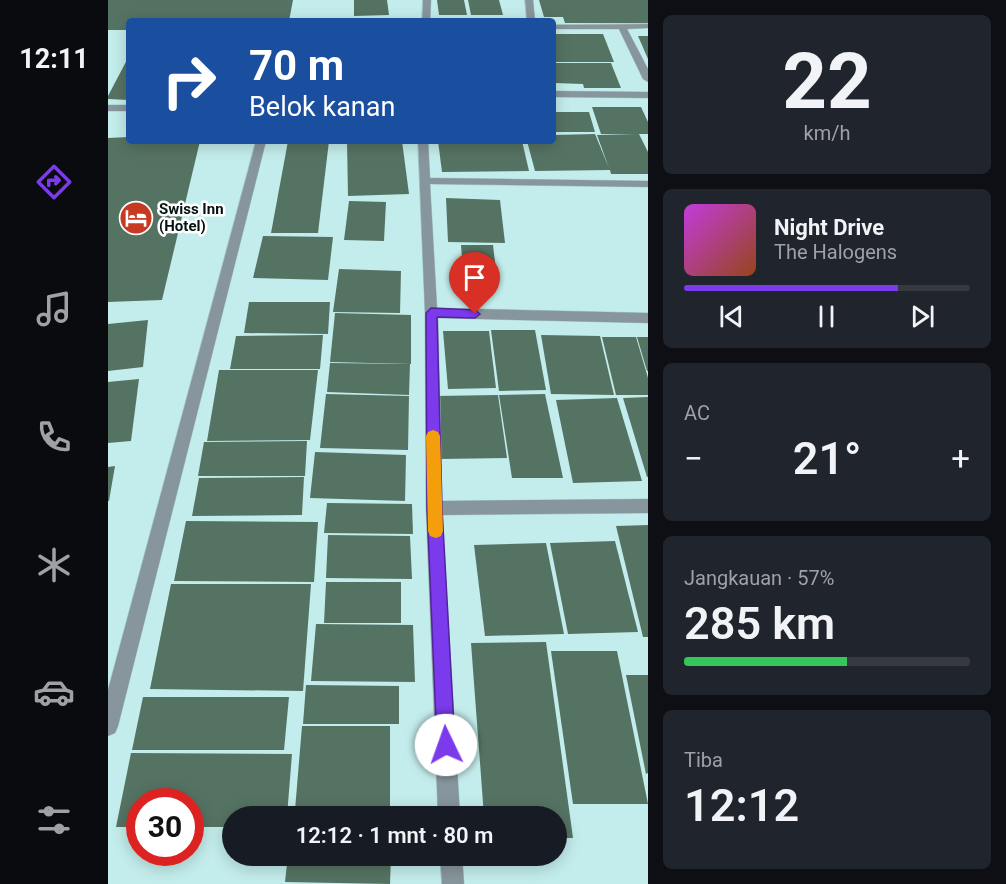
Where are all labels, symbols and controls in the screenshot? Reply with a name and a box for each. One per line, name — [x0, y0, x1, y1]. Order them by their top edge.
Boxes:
text: 22 — [782, 36, 872, 127]
text: 70 m — [249, 41, 344, 90]
icon: right — [150, 42, 228, 120]
text: 12:11 — [19, 43, 89, 75]
text: Belok kanan — [249, 91, 395, 123]
text: km/h — [804, 121, 850, 145]
icon: directions — [33, 161, 75, 203]
hotel icon: Swiss Inn (Hotel) — [118, 200, 154, 236]
place label: Swiss Inn (Hotel) — [159, 200, 224, 235]
text: Night Drive — [774, 215, 884, 240]
text: The Halogens — [774, 240, 897, 264]
pin — [449, 252, 500, 314]
icon: arrive — [458, 261, 491, 294]
icon: music — [33, 288, 75, 330]
icon: previous — [715, 300, 748, 333]
icon: pause — [810, 300, 843, 333]
icon: next — [906, 300, 939, 333]
text: AC — [684, 401, 710, 425]
icon: phone — [33, 416, 75, 458]
text: 21° — [793, 432, 861, 485]
text: − — [684, 439, 703, 478]
text: + — [951, 439, 970, 478]
icon: climate — [33, 544, 75, 586]
text: Jangkauan · 57% — [684, 566, 834, 590]
text: 285 km — [684, 597, 835, 650]
icon: car — [33, 671, 75, 713]
position arrow — [414, 713, 478, 777]
text: Tiba — [684, 748, 723, 772]
text: 12:12 — [684, 779, 799, 832]
speed limit sign: 30 — [126, 788, 204, 866]
icon: filters — [33, 799, 75, 841]
text: 12:12 · 1 mnt · 80 m — [296, 823, 493, 848]

